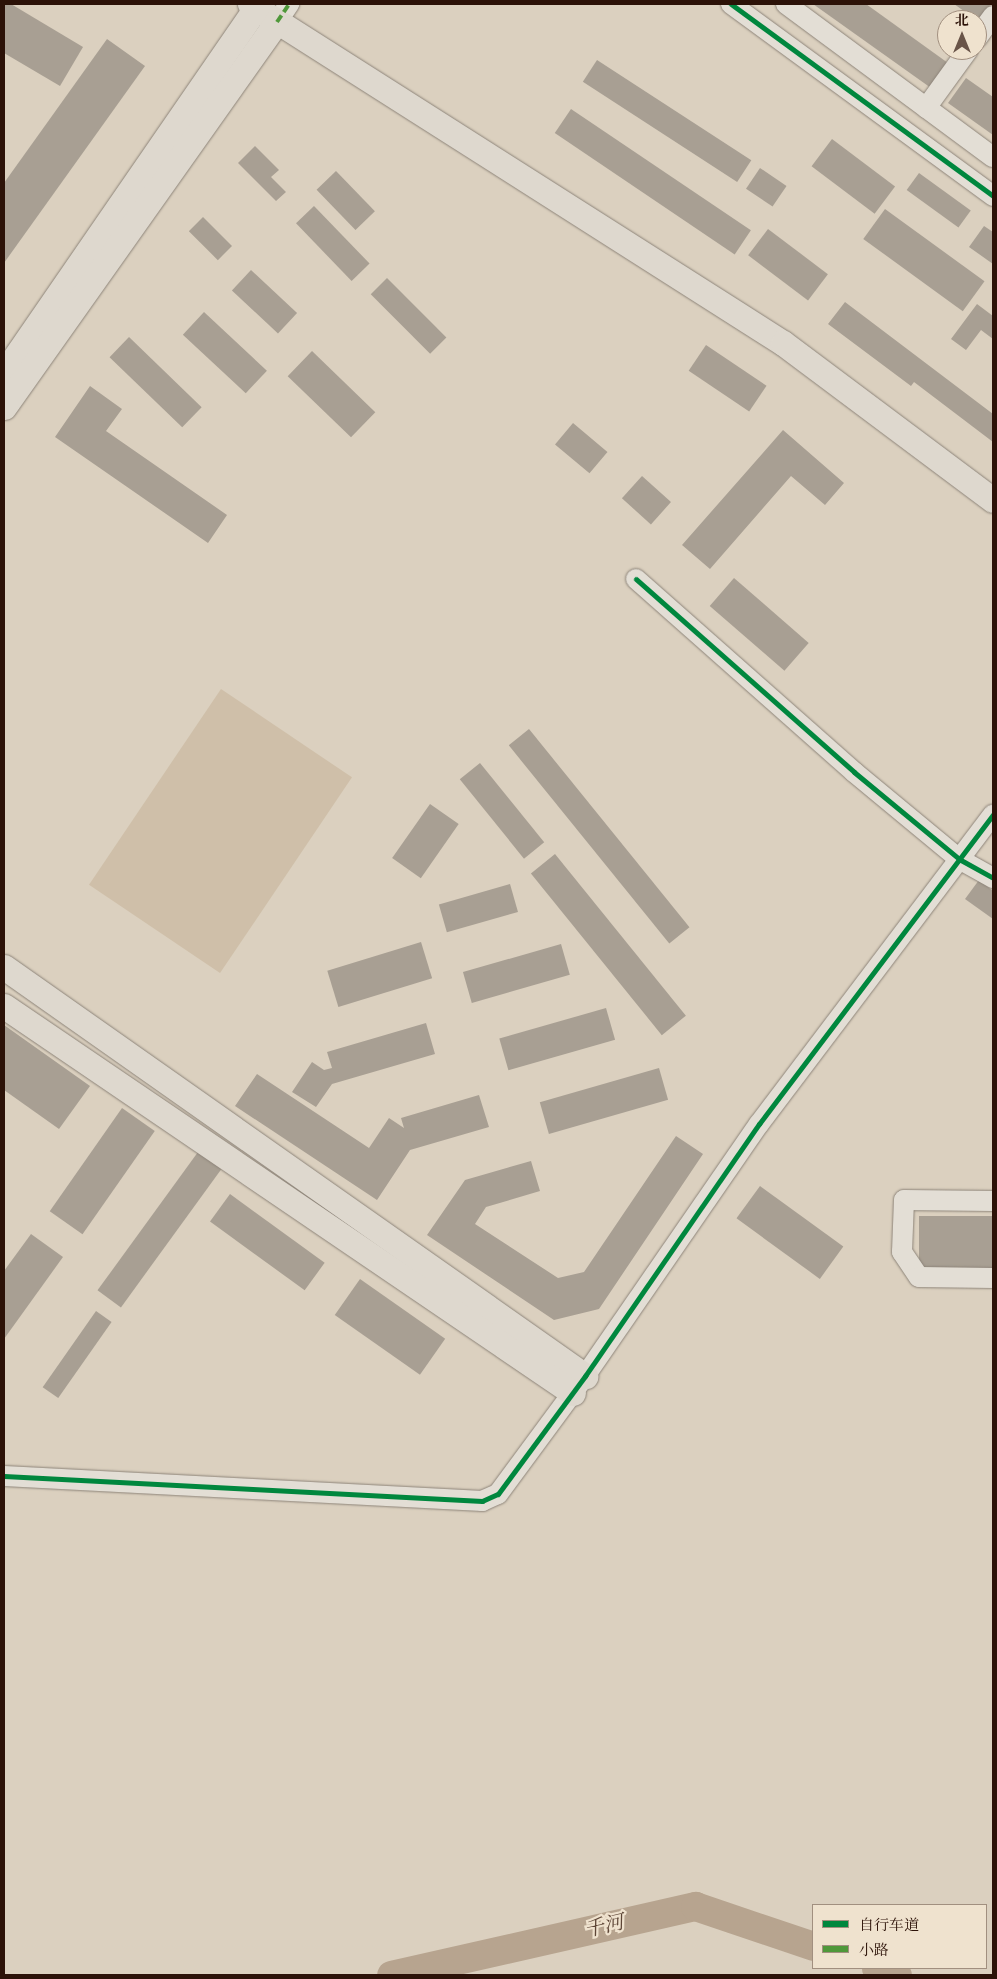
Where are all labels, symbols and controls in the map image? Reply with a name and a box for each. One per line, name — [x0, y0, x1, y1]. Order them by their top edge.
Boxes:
north arrow — [937, 10, 987, 60]
text: 北 — [955, 12, 969, 30]
legend — [812, 1904, 987, 1969]
water label: 千河 — [582, 1911, 626, 1943]
text: 自行车道 — [859, 1916, 919, 1935]
text: 小路 — [859, 1941, 889, 1960]

